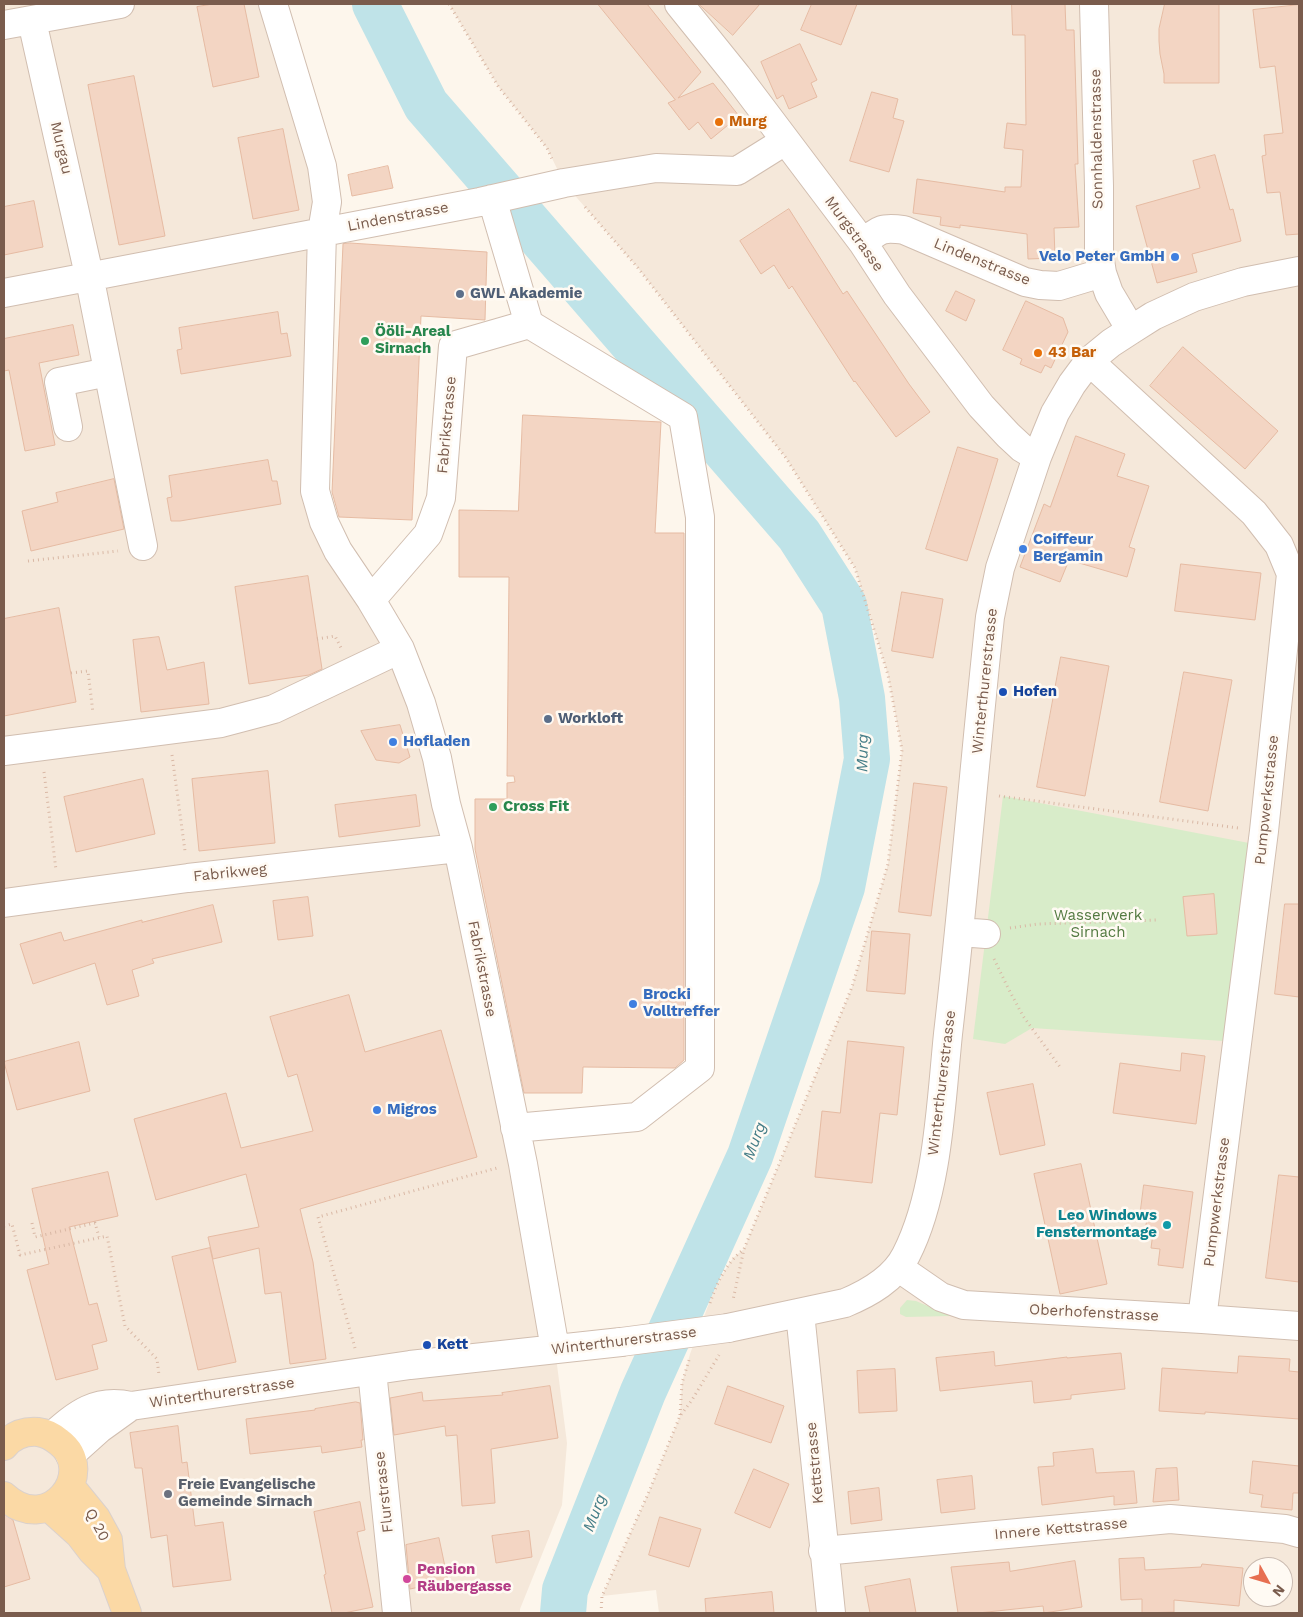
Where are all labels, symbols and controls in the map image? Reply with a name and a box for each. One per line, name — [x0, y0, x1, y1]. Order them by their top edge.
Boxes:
street label: Sonnhaldenstrasse — [1087, 69, 1107, 209]
place label: Murg — [729, 113, 767, 131]
marker: Murg — [713, 116, 725, 128]
street label: Murgau — [46, 120, 76, 176]
street label: Murgstrasse — [821, 193, 887, 275]
street label: Lindenstrasse — [346, 198, 450, 236]
street label: Lindenstrasse — [931, 234, 1033, 290]
place label: Velo Peter GmbH — [1039, 248, 1165, 266]
marker: Velo Peter GmbH — [1169, 251, 1181, 263]
place label: GWL Akademie — [470, 285, 582, 303]
marker: GWL Akademie — [454, 288, 466, 300]
place label: Ööli-Areal Sirnach — [375, 323, 451, 358]
marker: Ööli-Areal Sirnach — [359, 335, 371, 347]
place label: 43 Bar — [1048, 344, 1096, 362]
marker: 43 Bar — [1032, 347, 1044, 359]
street label: Fabrikstrasse — [434, 376, 460, 474]
place label: Coiffeur Bergamin — [1033, 531, 1103, 566]
marker: Coiffeur Bergamin — [1017, 543, 1029, 555]
street label: Winterthurerstrasse — [968, 607, 1002, 755]
place label: Hofen — [1013, 683, 1057, 701]
marker: Hofen — [997, 686, 1009, 698]
place label: Workloft — [558, 710, 623, 728]
marker: Workloft — [542, 713, 554, 725]
place label: Hofladen — [403, 733, 470, 751]
water label: Murg — [853, 734, 873, 772]
street label: Pumpwerkstrasse — [1251, 734, 1283, 866]
marker: Hofladen — [387, 736, 399, 748]
place label: Cross Fit — [503, 798, 569, 816]
marker: Cross Fit — [487, 801, 499, 813]
street label: Fabrikweg — [192, 860, 268, 886]
park label: Wasserwerk Sirnach — [1054, 907, 1142, 942]
street label: Fabrikstrasse — [464, 919, 500, 1019]
place label: Brocki Volltreffer — [643, 986, 720, 1021]
marker: Brocki Volltreffer — [627, 998, 639, 1010]
street label: Winterthurerstrasse — [924, 1009, 960, 1157]
place label: Migros — [387, 1101, 437, 1119]
marker: Migros — [371, 1104, 383, 1116]
water label: Murg — [739, 1120, 771, 1162]
street label: Pumpwerkstrasse — [1200, 1136, 1234, 1268]
place label: Leo Windows Fenstermontage — [1036, 1207, 1157, 1242]
marker: Leo Windows Fenstermontage — [1161, 1219, 1173, 1231]
street label: Oberhofenstrasse — [1029, 1301, 1159, 1325]
street label: Winterthurerstrasse — [550, 1323, 698, 1359]
place label: Kett — [437, 1336, 468, 1354]
marker: Kett — [421, 1339, 433, 1351]
street label: Winterthurerstrasse — [148, 1374, 296, 1412]
street label: Kettstrasse — [802, 1421, 828, 1505]
street label: Flurstrasse — [371, 1450, 397, 1534]
place label: Freie Evangelische Gemeinde Sirnach — [178, 1476, 316, 1511]
marker: Freie Evangelische Gemeinde Sirnach — [162, 1488, 174, 1500]
water label: Murg — [579, 1492, 611, 1534]
street label: Q 20 — [81, 1506, 113, 1544]
street label: Innere Kettstrasse — [994, 1514, 1128, 1544]
north arrow — [1243, 1557, 1293, 1607]
place label: Pension Räubergasse — [417, 1561, 511, 1596]
marker: Pension Räubergasse — [401, 1573, 413, 1585]
text: N — [1269, 1582, 1288, 1600]

